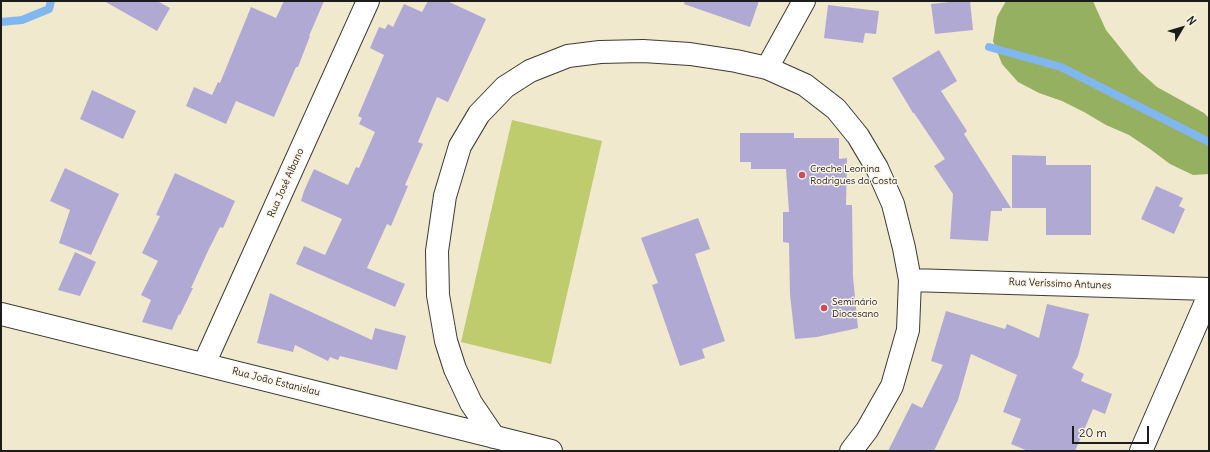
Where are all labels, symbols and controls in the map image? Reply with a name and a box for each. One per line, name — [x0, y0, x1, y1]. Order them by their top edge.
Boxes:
north arrow — [1162, 8, 1202, 48]
text: N — [1184, 13, 1199, 28]
street label: Rua José Albano — [265, 147, 307, 219]
place label: Creche Leonina Rodrigues da Costa — [810, 163, 897, 186]
marker: Creche Leonina Rodrigues da Costa — [797, 170, 807, 180]
street label: Rua Veríssimo Antunes — [1008, 276, 1112, 292]
place label: Seminário Diocesano — [832, 296, 879, 320]
marker: Seminário Diocesano — [819, 303, 829, 313]
street label: Rua João Estanislau — [231, 365, 321, 399]
scale bar — [1074, 418, 1151, 444]
text: 20 m — [1079, 425, 1107, 440]

